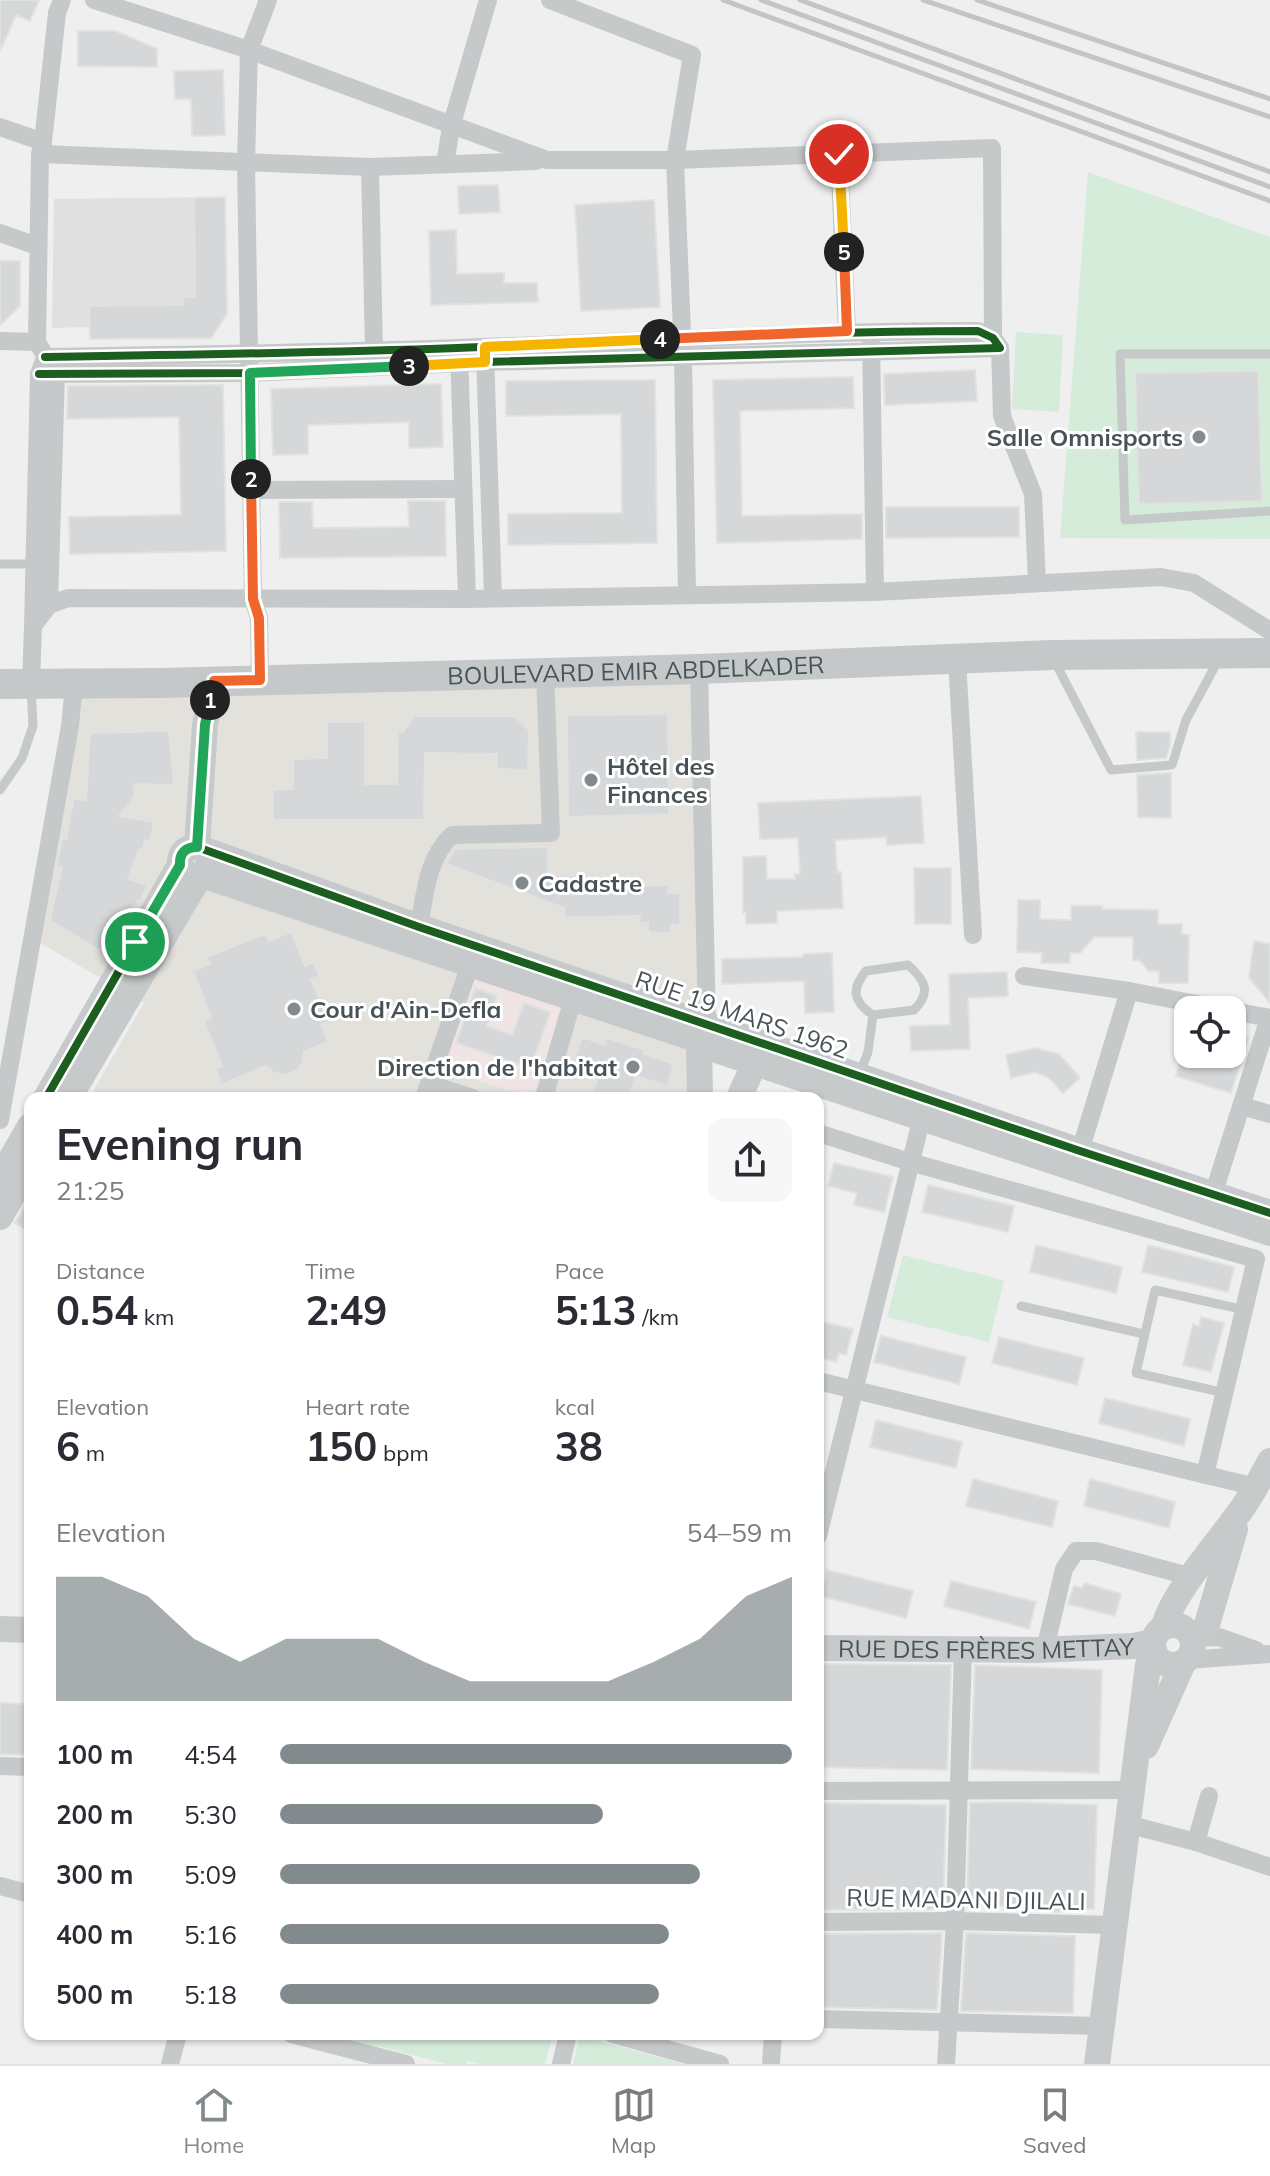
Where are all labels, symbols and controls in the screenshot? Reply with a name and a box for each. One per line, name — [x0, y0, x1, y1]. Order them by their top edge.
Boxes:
pin — [805, 120, 873, 188]
icon: check — [817, 132, 861, 176]
pin: 5 — [824, 232, 864, 272]
text: 5 — [837, 238, 851, 266]
pin: 4 — [640, 319, 680, 359]
text: 4 — [653, 325, 667, 353]
pin: 3 — [389, 346, 429, 386]
text: 3 — [402, 352, 416, 380]
place label: Salle Omnisports — [987, 422, 1183, 452]
marker: Salle Omnisports — [1190, 428, 1208, 446]
pin: 2 — [231, 459, 271, 499]
text: 2 — [244, 465, 258, 493]
street label: BOULEVARD EMIR ABDELKADER — [447, 649, 825, 691]
pin: 1 — [190, 680, 230, 720]
text: 1 — [203, 686, 217, 714]
place label: Hôtel des Finances — [607, 751, 715, 809]
marker: Hôtel des Finances — [582, 771, 600, 789]
place label: Cadastre — [538, 868, 642, 898]
marker: Cadastre — [513, 874, 531, 892]
pin — [101, 908, 169, 976]
icon: arrive — [113, 920, 157, 964]
street label: RUE 19 MARS 1962 — [632, 963, 852, 1065]
place label: Cour d'Ain-Defla — [310, 994, 501, 1024]
map controls — [1174, 996, 1246, 1068]
button: locate — [1174, 996, 1246, 1068]
marker: Cour d'Ain-Defla — [285, 1000, 303, 1018]
place label: Direction de l'habitat — [377, 1052, 617, 1082]
marker: Direction de l'habitat — [624, 1058, 642, 1076]
text: Evening run — [56, 1116, 303, 1171]
button: share — [708, 1118, 792, 1202]
text: 21:25 — [56, 1174, 124, 1207]
text: Distance — [56, 1257, 145, 1285]
text: Time — [305, 1257, 355, 1285]
text: Pace — [555, 1257, 604, 1285]
text: 0.54 — [56, 1285, 138, 1335]
text: 2:49 — [305, 1285, 387, 1335]
text: 5:13 — [555, 1285, 637, 1335]
text: km — [138, 1303, 174, 1331]
text: /km — [637, 1303, 679, 1331]
text: Elevation — [56, 1393, 149, 1421]
text: Heart rate — [305, 1393, 410, 1421]
text: kcal — [555, 1393, 595, 1421]
text: 6 — [56, 1421, 80, 1471]
text: 150 — [305, 1421, 377, 1471]
text: 38 — [555, 1421, 603, 1471]
text: m — [80, 1439, 105, 1467]
text: bpm — [377, 1439, 429, 1467]
text: Elevation — [56, 1516, 166, 1549]
text: 54–59 m — [687, 1516, 792, 1549]
street label: RUE DES FRÈRES METTAY — [838, 1631, 1135, 1665]
text: 100 m — [56, 1738, 133, 1771]
text: 4:54 — [184, 1738, 237, 1771]
text: 200 m — [56, 1798, 133, 1831]
text: 5:30 — [184, 1798, 237, 1831]
text: 300 m — [56, 1858, 133, 1891]
text: 5:09 — [184, 1858, 237, 1891]
street label: RUE MADANI DJILALI — [846, 1882, 1086, 1916]
text: 400 m — [56, 1918, 133, 1951]
text: 5:16 — [184, 1918, 237, 1951]
text: 500 m — [56, 1978, 133, 2011]
text: 5:18 — [184, 1978, 237, 2011]
tab: Home — [183, 2083, 244, 2159]
tab: Map — [611, 2083, 656, 2159]
tab: Saved — [1023, 2083, 1087, 2159]

